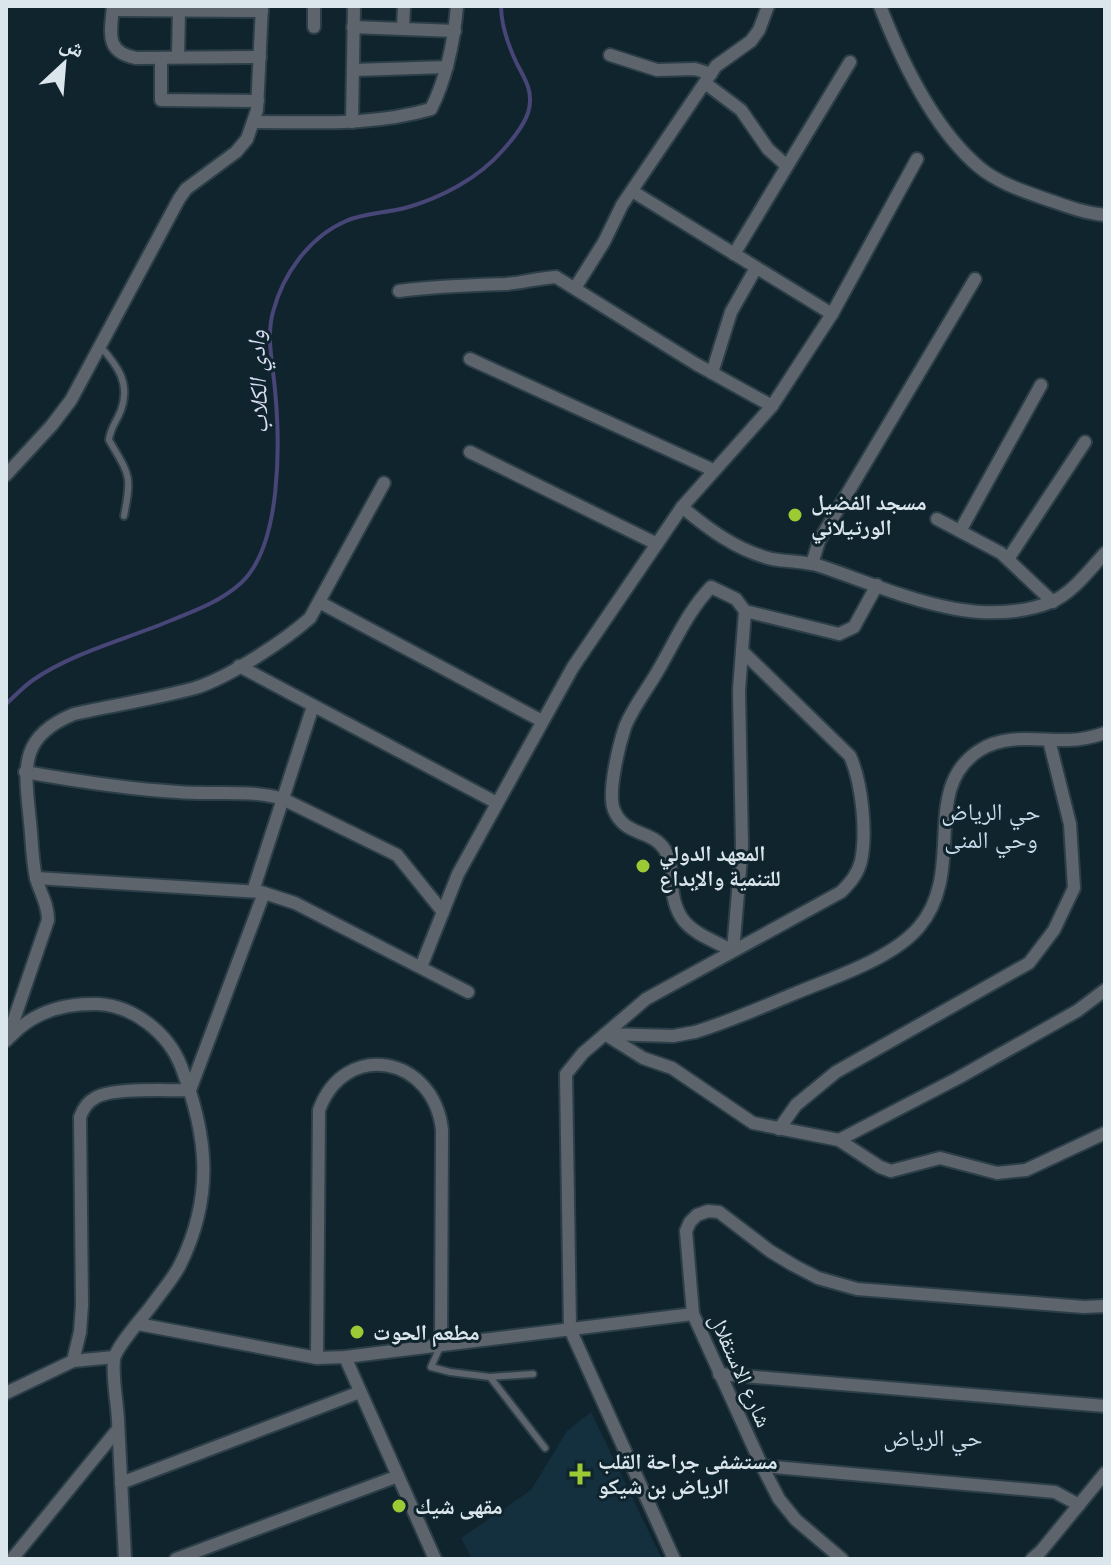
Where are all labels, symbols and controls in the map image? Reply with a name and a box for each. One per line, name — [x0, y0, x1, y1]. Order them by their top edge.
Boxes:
north arrow — [24, 24, 104, 104]
text: ش — [55, 27, 90, 66]
water label: وادي الكلاب — [239, 329, 279, 434]
place label: مسجد الفضيل الورتيلاني — [811, 487, 927, 544]
marker: مسجد الفضيل الورتيلاني — [786, 506, 804, 524]
district label: حي الرياض وحي المنى — [941, 795, 1041, 859]
place label: المعهد الدولي للتنمية والإبداع — [659, 838, 781, 894]
marker: المعهد الدولي للتنمية والإبداع — [634, 857, 652, 875]
street label: شارع الاستقلال — [702, 1308, 779, 1432]
place label: مطعم الحوت — [373, 1317, 480, 1348]
marker: مطعم الحوت — [348, 1323, 366, 1341]
district label: حي الرياض — [883, 1421, 983, 1457]
place label: مستشفى جراحة القلب الرياض بن شيكو — [598, 1446, 778, 1502]
marker: مستشفى جراحة القلب الرياض بن شيكو — [569, 1463, 591, 1485]
place label: مقهى شيك — [415, 1491, 503, 1522]
marker: مقهى شيك — [390, 1497, 408, 1515]

